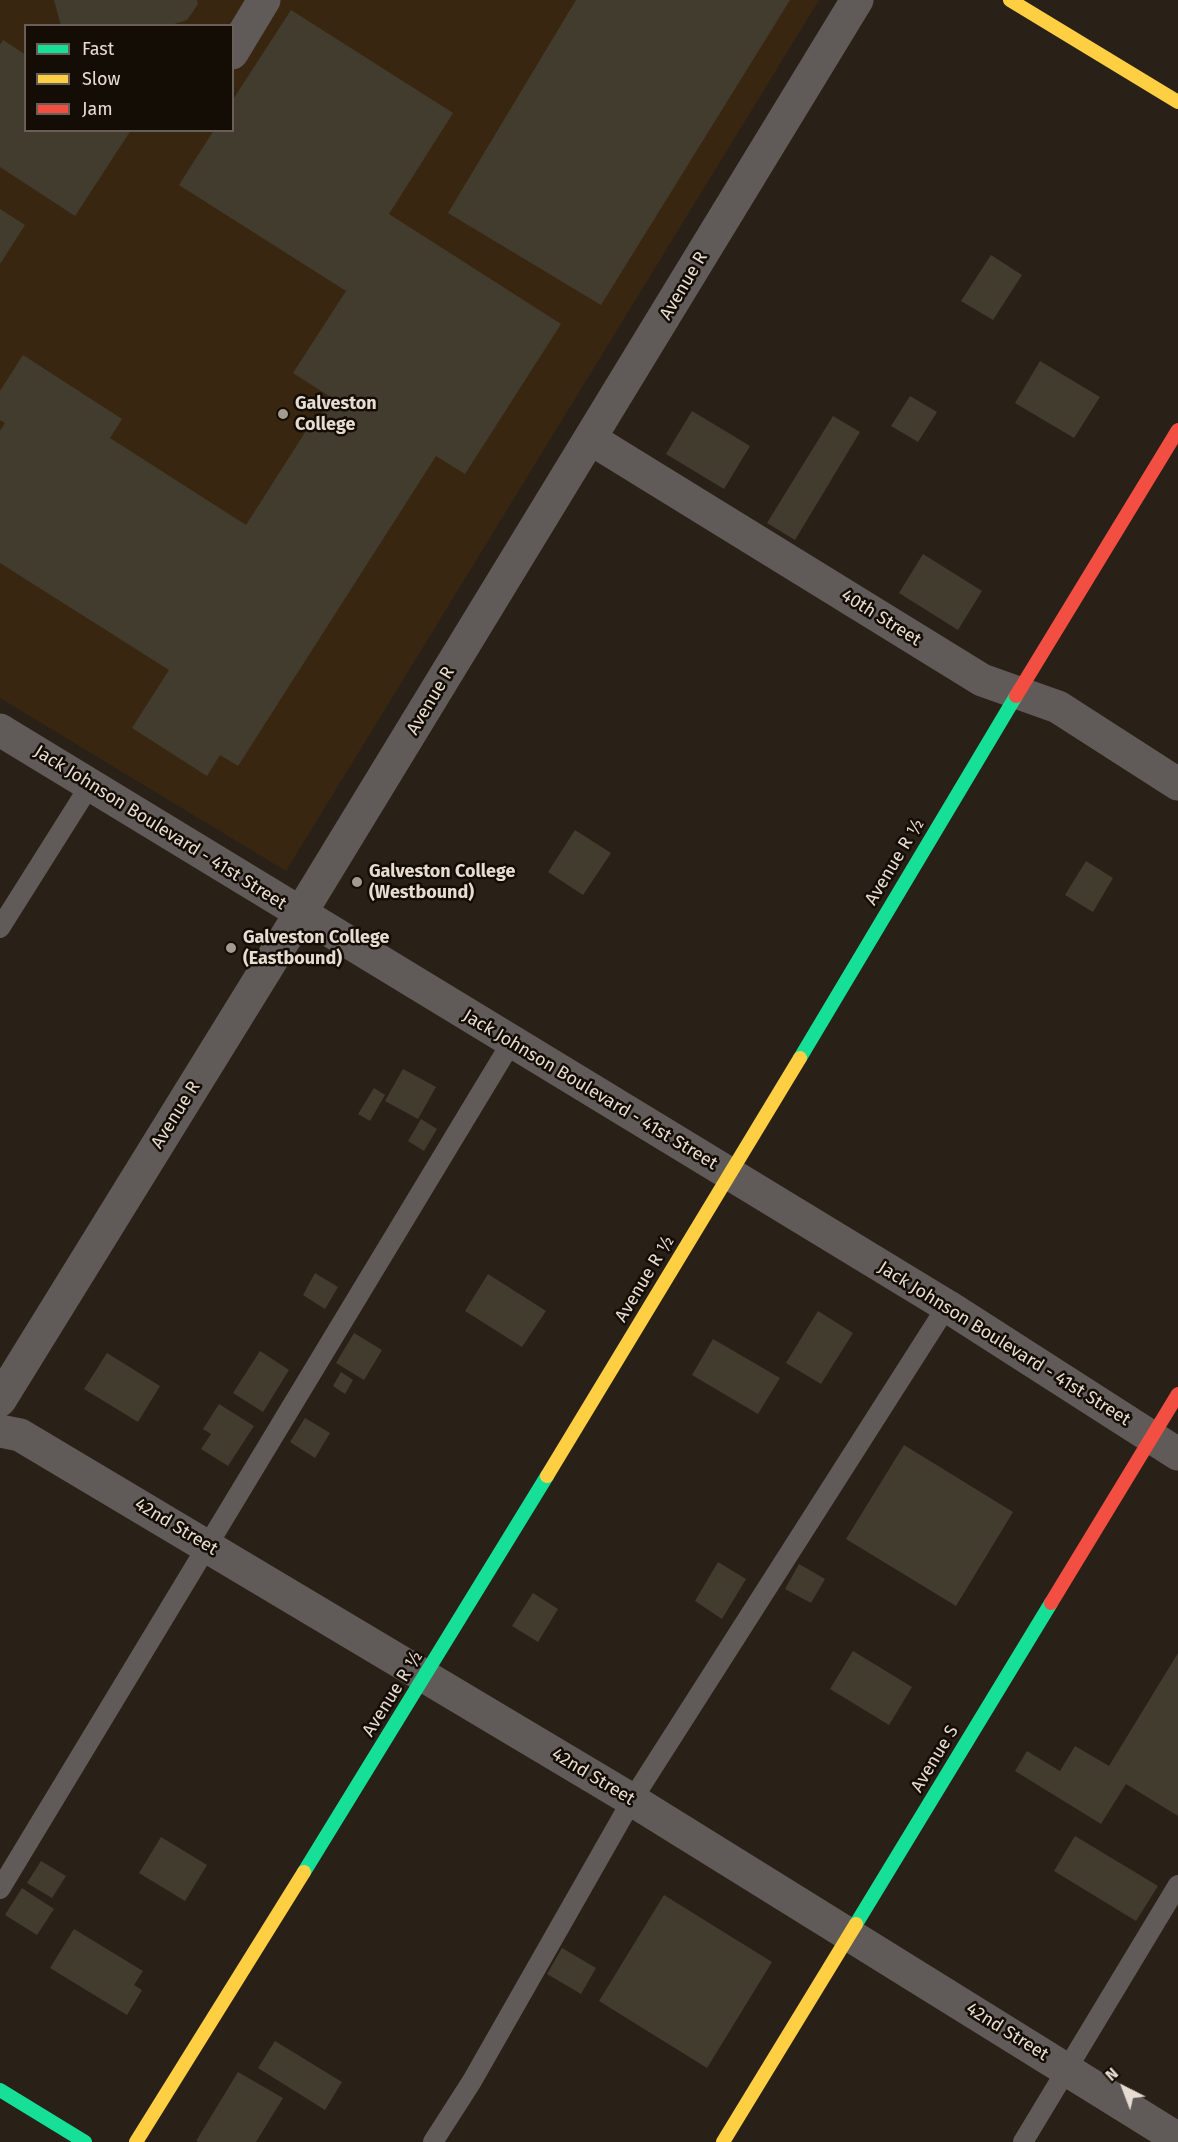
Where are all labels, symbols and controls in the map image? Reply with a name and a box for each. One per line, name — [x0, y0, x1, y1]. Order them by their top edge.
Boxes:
legend — [24, 24, 234, 132]
text: Fast — [82, 38, 114, 60]
text: Slow — [82, 68, 120, 90]
text: Jam — [82, 98, 113, 120]
street label: Avenue R — [655, 248, 713, 324]
place label: Galveston College — [295, 393, 377, 436]
marker: Galveston College — [276, 407, 290, 421]
street label: 40th Street — [837, 585, 925, 651]
street label: Avenue R — [402, 663, 460, 739]
street label: Jack Johnson Boulevard - 41st Street — [30, 741, 290, 915]
street label: Avenue R ½ — [861, 815, 929, 909]
place label: Galveston College (Westbound) — [369, 861, 515, 904]
marker: Galveston College (Westbound) — [350, 875, 364, 889]
place label: Galveston College (Eastbound) — [243, 927, 389, 970]
marker: Galveston College (Eastbound) — [224, 941, 238, 955]
street label: Jack Johnson Boulevard - 41st Street — [459, 1005, 721, 1175]
street label: Avenue R — [147, 1077, 205, 1153]
street label: Avenue R ½ — [611, 1232, 679, 1326]
street label: Jack Johnson Boulevard - 41st Street — [874, 1257, 1134, 1431]
street label: 42nd Street — [131, 1494, 221, 1560]
street label: Avenue R ½ — [358, 1647, 428, 1741]
street label: Avenue S — [907, 1722, 963, 1796]
street label: 42nd Street — [548, 1744, 638, 1810]
street label: 42nd Street — [962, 1998, 1052, 2066]
north arrow — [1094, 2058, 1154, 2118]
text: N — [1101, 2064, 1122, 2085]

